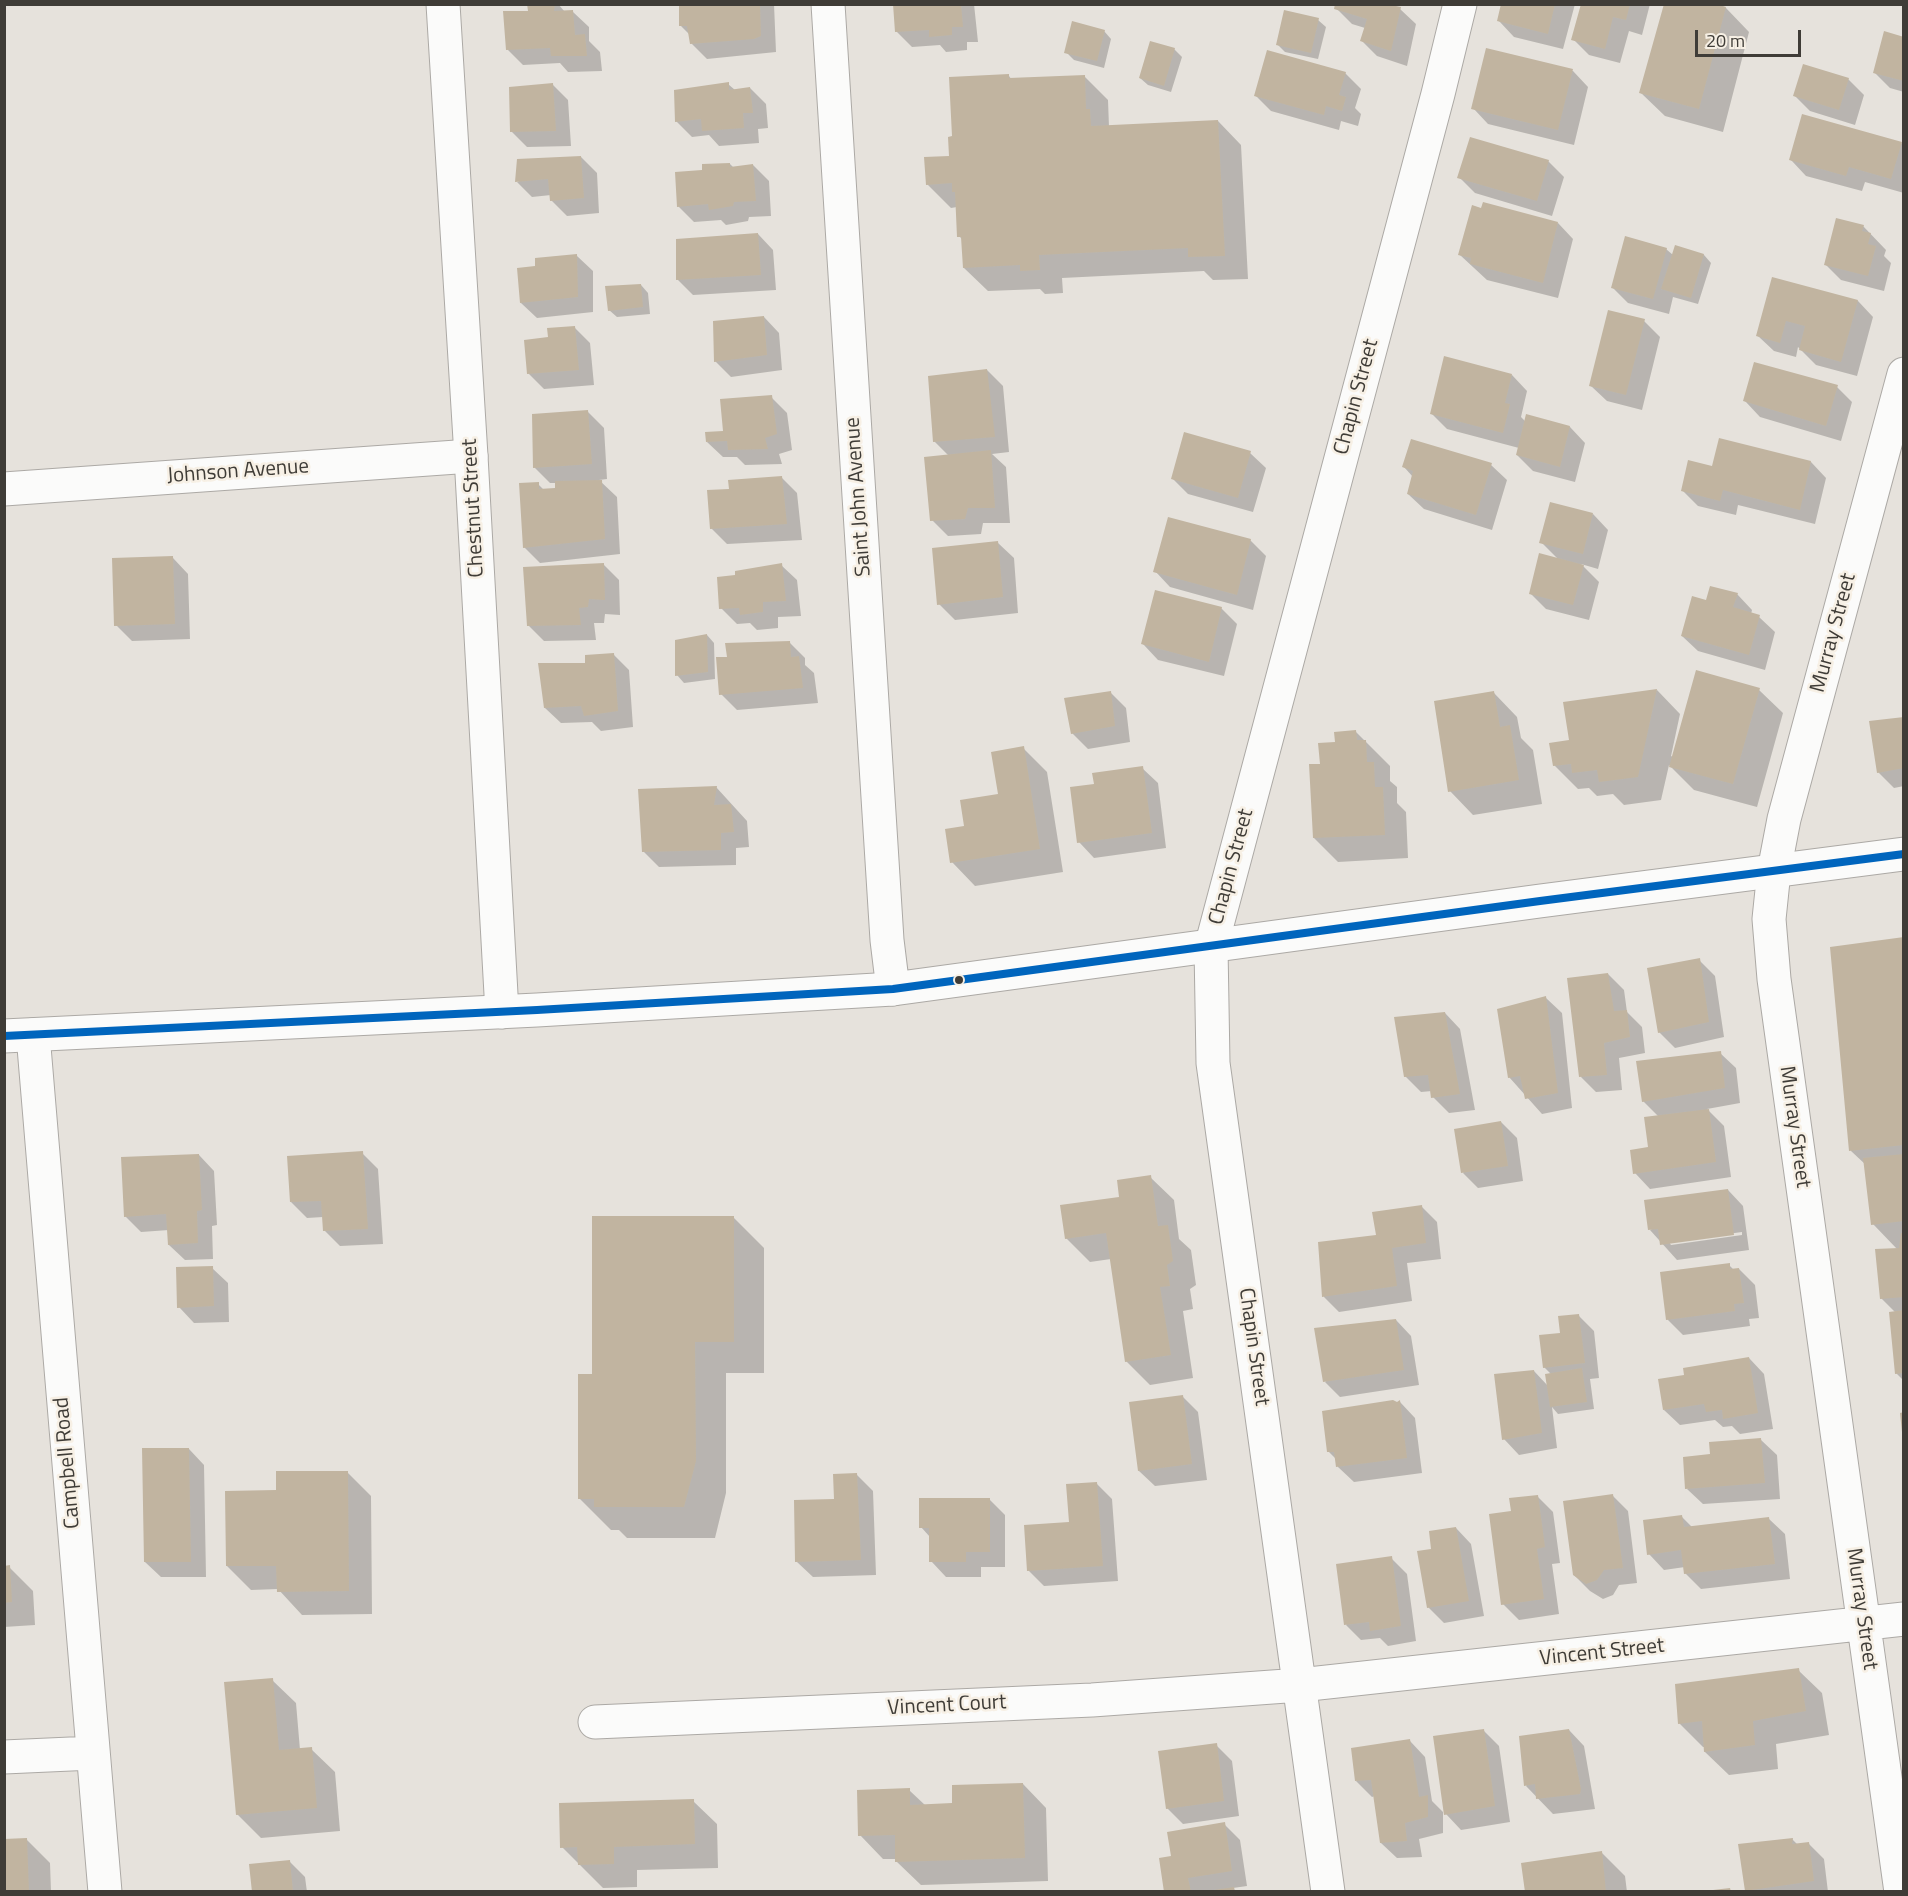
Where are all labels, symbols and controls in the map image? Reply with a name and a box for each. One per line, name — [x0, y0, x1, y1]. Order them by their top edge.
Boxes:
scale bar — [1698, 18, 1804, 56]
text: 20 m — [1706, 27, 1745, 54]
street label: Chapin Street — [1329, 336, 1385, 458]
street label: Saint John Avenue — [841, 417, 877, 577]
street label: Chestnut Street — [458, 438, 490, 578]
street label: Johnson Avenue — [166, 454, 310, 490]
street label: Murray Street — [1806, 571, 1862, 695]
street label: Chapin Street — [1204, 806, 1260, 928]
unlabelled marker — [953, 974, 965, 986]
street label: Murray Street — [1773, 1065, 1815, 1189]
street label: Chapin Street — [1232, 1286, 1274, 1408]
street label: Campbell Road — [50, 1396, 86, 1530]
street label: Murray Street — [1840, 1547, 1882, 1671]
street label: Vincent Street — [1538, 1634, 1666, 1672]
street label: Vincent Court — [887, 1690, 1007, 1722]

